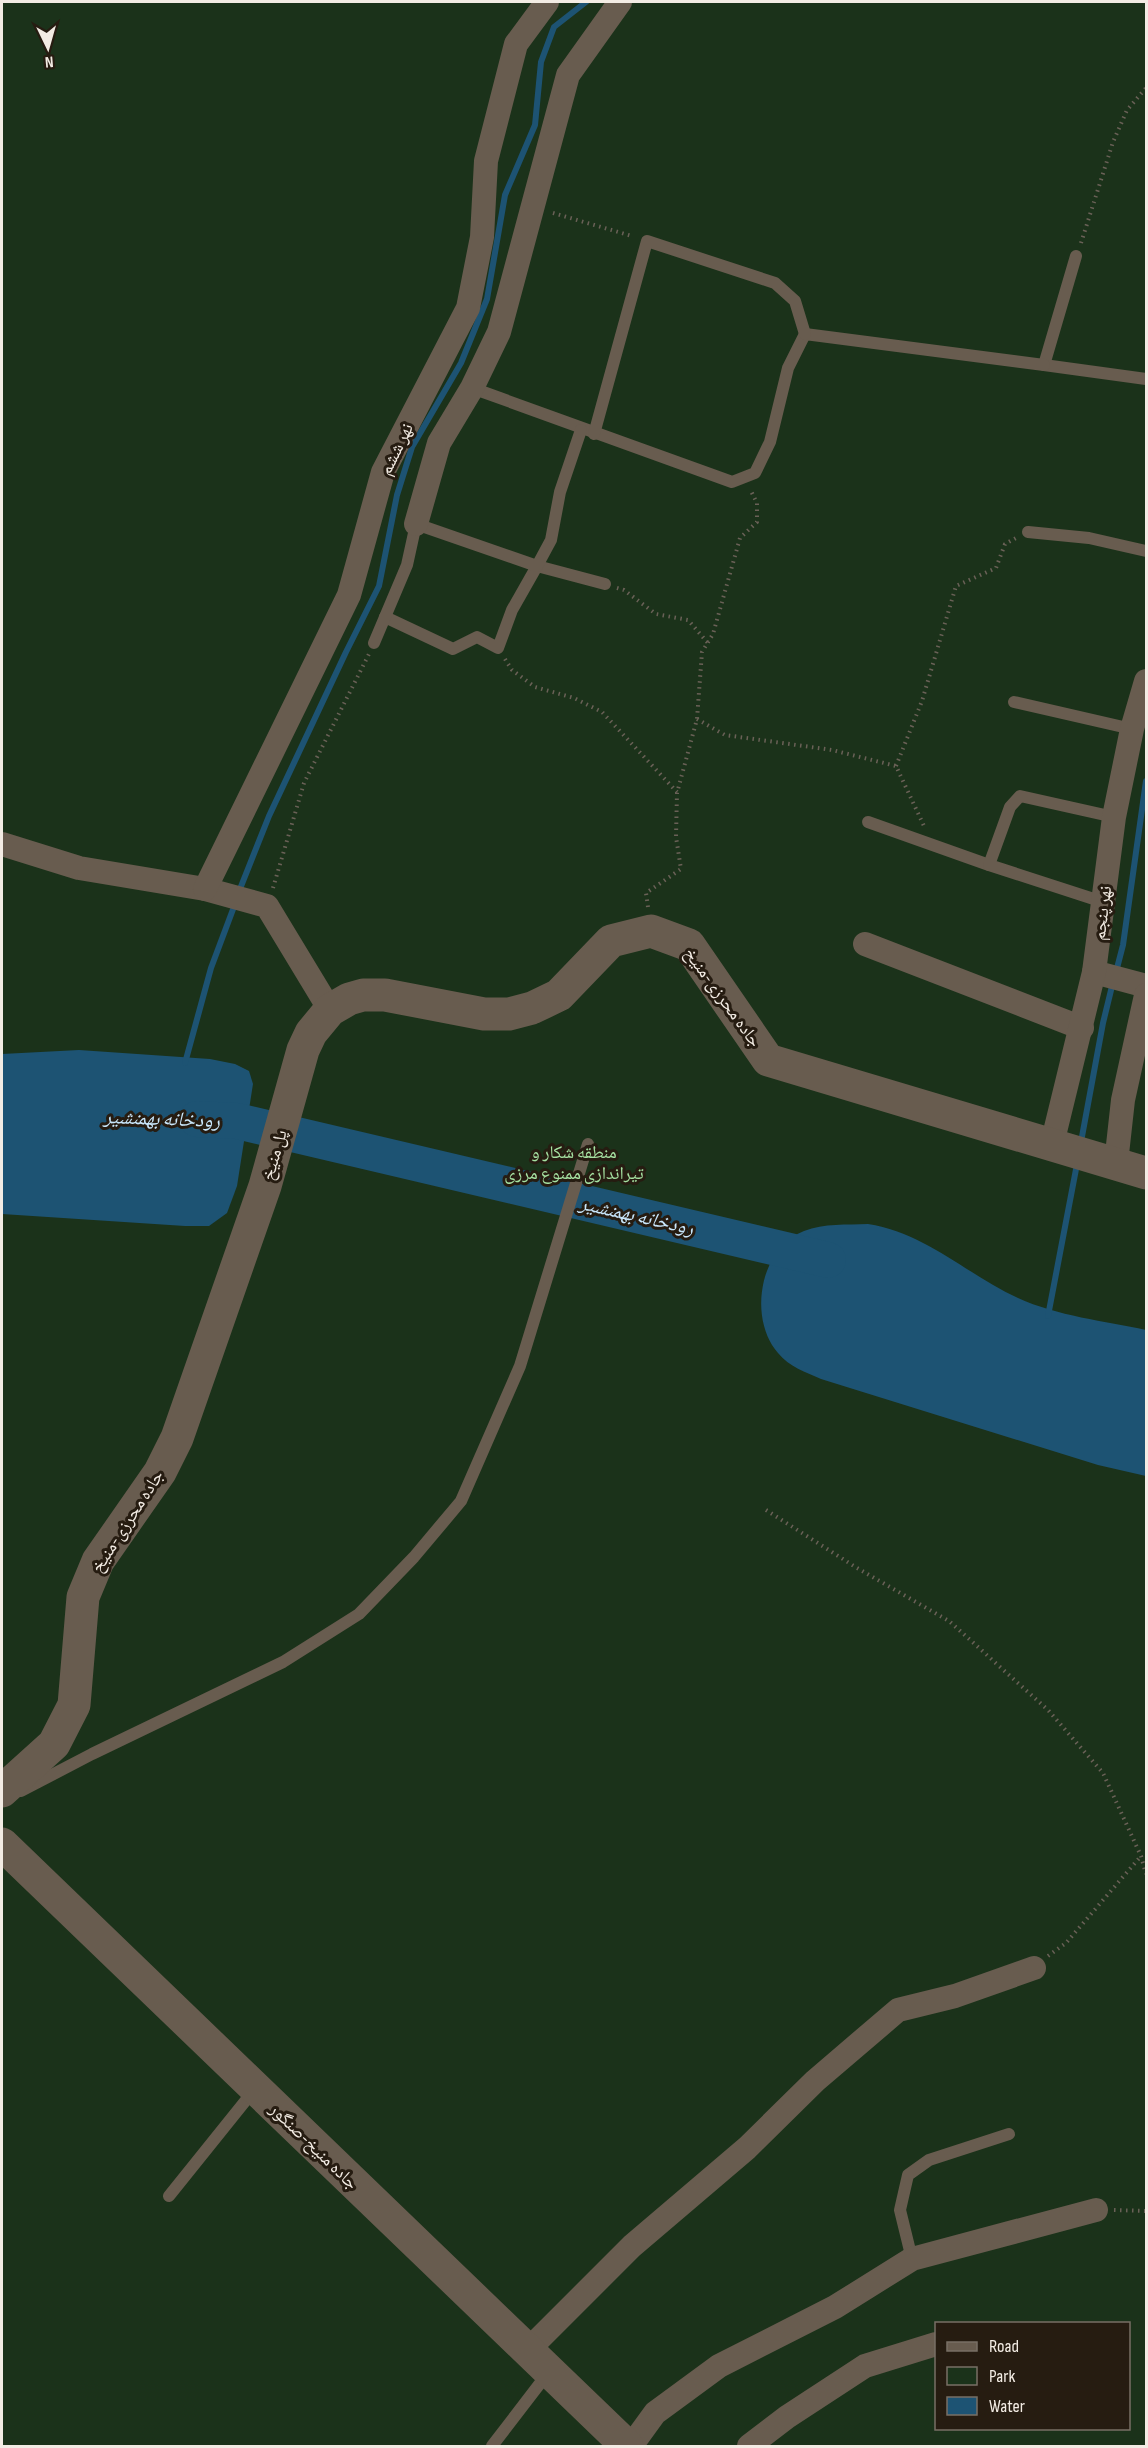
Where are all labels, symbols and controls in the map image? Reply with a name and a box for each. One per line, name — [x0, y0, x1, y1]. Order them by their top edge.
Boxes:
north arrow — [18, 18, 78, 78]
text: N — [44, 52, 54, 71]
street label: نهر ششم — [375, 420, 419, 479]
street label: نهر پنجم — [1089, 885, 1117, 942]
street label: جاده محرزی-منیخ — [679, 943, 766, 1052]
water label: رودخانه بهمنشیر — [101, 1105, 221, 1133]
street label: پل منیخ — [257, 1127, 293, 1183]
park label: منطقه شکار و تیراندازی ممنوع مرزی — [504, 1142, 644, 1184]
water label: رودخانه بهمنشیر — [575, 1191, 697, 1241]
street label: جاده محرزی-منیخ — [87, 1466, 169, 1577]
street label: جاده منیخ-صنگور — [263, 2098, 362, 2195]
legend — [935, 2322, 1130, 2430]
text: Road — [989, 2336, 1019, 2357]
text: Park — [989, 2366, 1015, 2387]
text: Water — [989, 2396, 1025, 2417]

